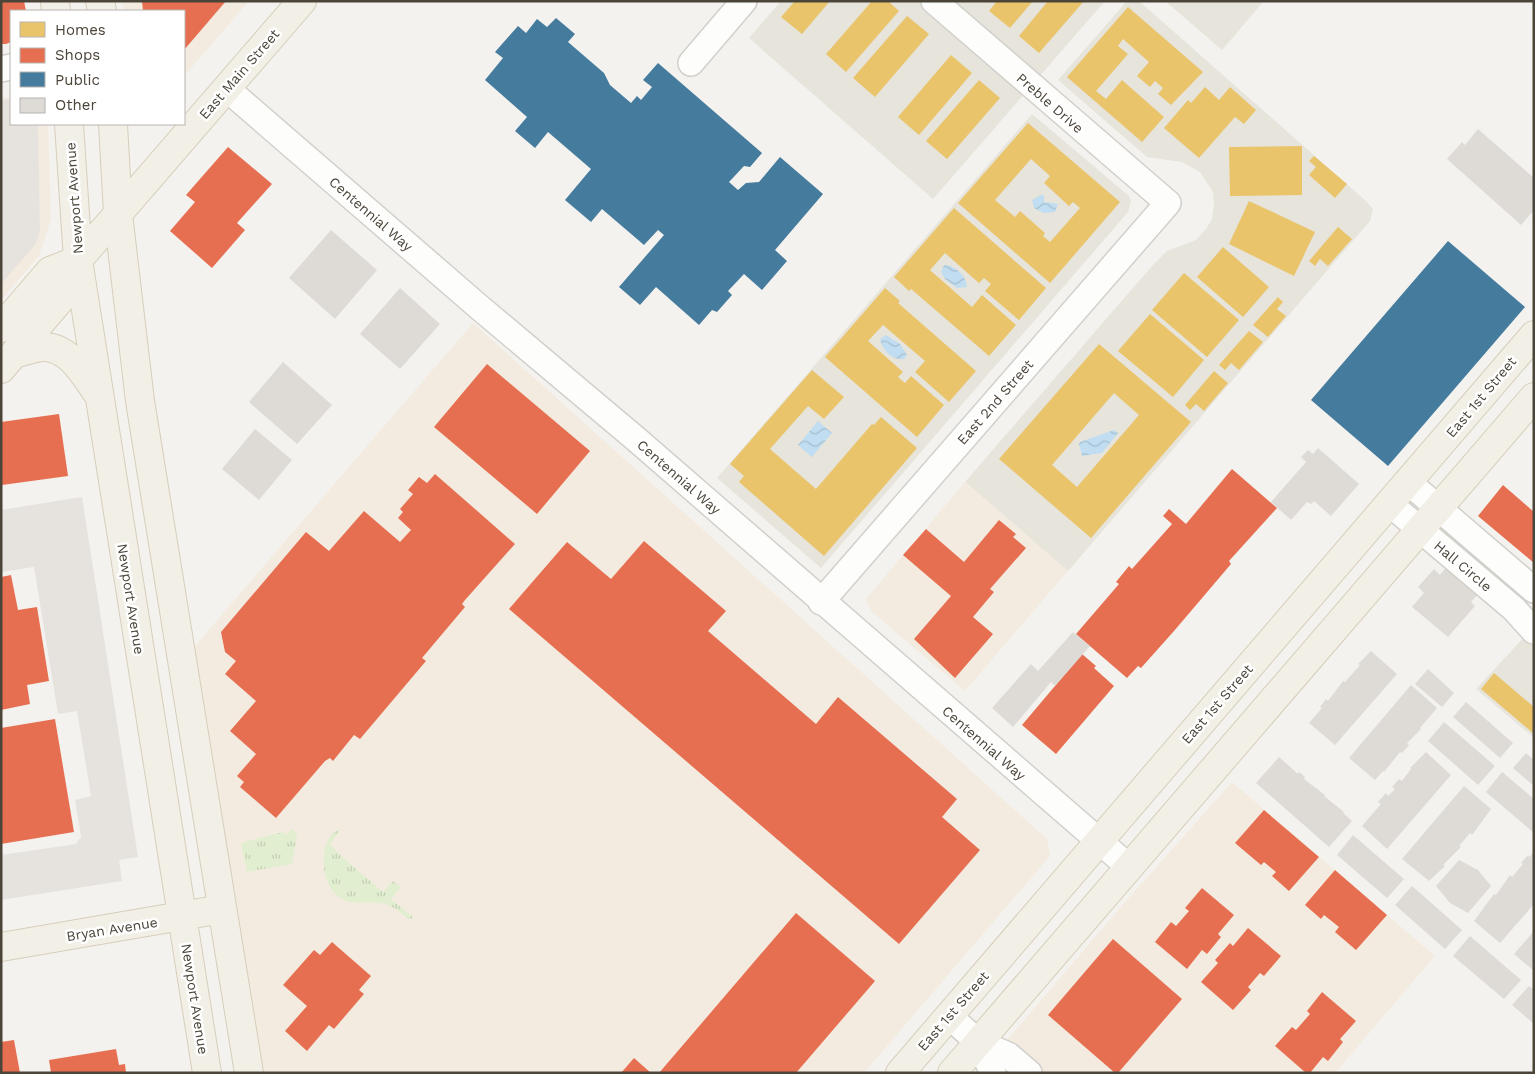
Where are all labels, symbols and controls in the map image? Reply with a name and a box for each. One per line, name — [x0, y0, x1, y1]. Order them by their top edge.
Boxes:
legend — [10, 10, 185, 125]
text: Homes — [55, 21, 106, 39]
street label: East Main Street — [196, 26, 283, 122]
text: Shops — [55, 46, 100, 64]
street label: Preble Drive — [1013, 70, 1087, 136]
text: Public — [55, 71, 100, 89]
text: Other — [55, 96, 97, 114]
street label: Newport Avenue — [62, 142, 86, 254]
street label: Centennial Way — [326, 174, 416, 255]
street label: East 1st Street — [1443, 353, 1519, 441]
street label: East 2nd Street — [954, 356, 1036, 448]
street label: Centennial Way — [634, 437, 724, 518]
street label: Hall Circle — [1431, 537, 1495, 595]
street label: Newport Avenue — [114, 543, 148, 655]
street label: East 1st Street — [1178, 661, 1256, 747]
street label: Centennial Way — [939, 703, 1029, 784]
street label: Bryan Avenue — [65, 914, 159, 944]
street label: Newport Avenue — [178, 943, 212, 1055]
street label: East 1st Street — [914, 968, 992, 1054]

